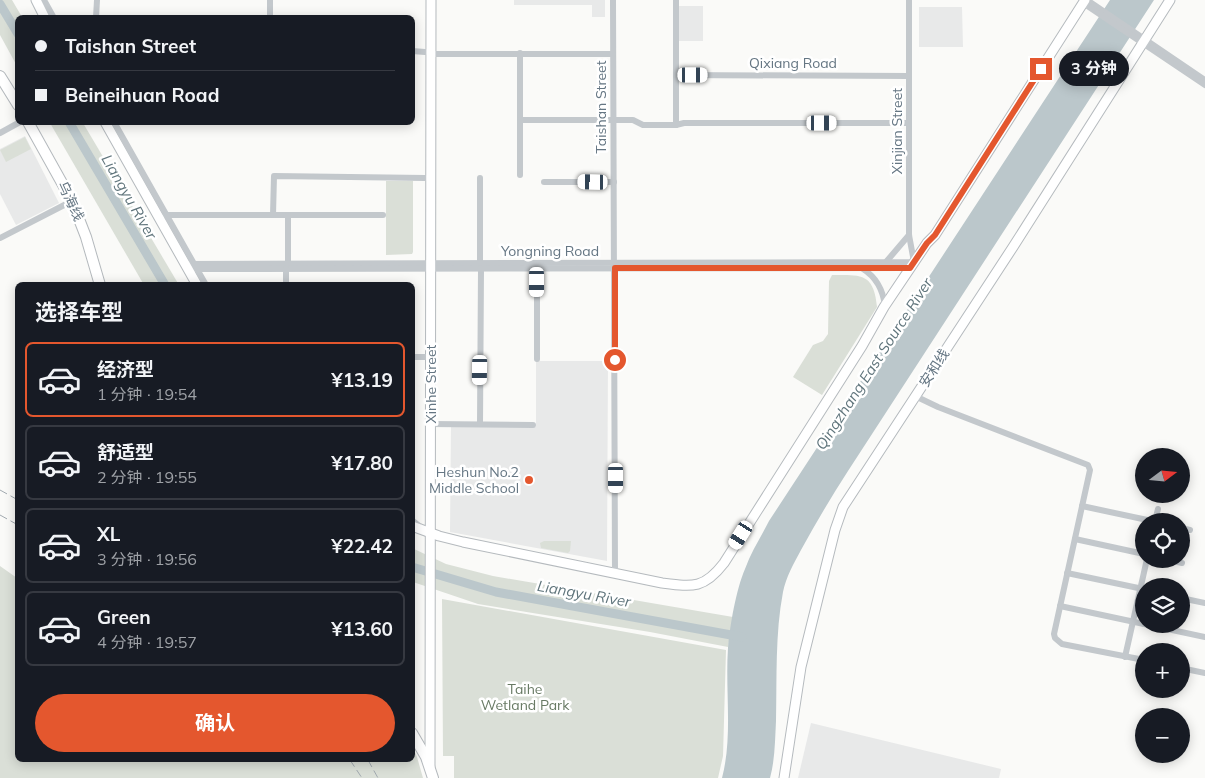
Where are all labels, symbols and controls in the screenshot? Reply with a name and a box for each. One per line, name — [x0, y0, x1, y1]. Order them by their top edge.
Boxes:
text: Taishan Street — [65, 34, 196, 58]
callout: 3 分钟 — [1058, 52, 1128, 86]
street label: Qixiang Road — [749, 54, 837, 72]
route end — [1030, 58, 1052, 80]
text: 3 分钟 — [1071, 58, 1117, 78]
street label: Taishan Street — [592, 60, 610, 154]
car — [678, 68, 708, 83]
text: Beineihuan Road — [65, 83, 219, 107]
street label: Xinjian Street — [888, 88, 906, 174]
car — [807, 116, 837, 131]
water label: Liangyu River — [98, 151, 162, 243]
car — [577, 174, 608, 190]
street label: 乌海线 — [54, 178, 88, 224]
street label: Yongning Road — [500, 242, 599, 260]
car — [529, 267, 544, 297]
water label: Qingzhang East Source River — [811, 274, 937, 453]
text: 选择车型 — [35, 298, 123, 326]
street label: Xinhe Street — [422, 344, 440, 423]
street label: 安和线 — [915, 345, 953, 391]
route start — [604, 349, 626, 371]
car — [472, 355, 487, 385]
icon: car — [37, 357, 82, 402]
text: 经济型 — [97, 357, 154, 381]
text: ¥13.19 — [331, 368, 393, 392]
text: 1 分钟 · 19:54 — [97, 384, 197, 404]
icon: car — [37, 440, 82, 485]
text: 舒适型 — [97, 440, 154, 464]
north arrow — [1135, 448, 1190, 502]
map controls — [1135, 448, 1190, 763]
text: ¥17.80 — [331, 451, 393, 475]
place label: Heshun No.2 Middle School — [429, 463, 519, 497]
car — [608, 463, 623, 493]
text: 2 分钟 · 19:55 — [97, 467, 197, 487]
marker: Heshun No.2 Middle School — [523, 474, 535, 486]
button: locate — [1135, 513, 1190, 568]
car — [726, 518, 755, 552]
text: XL — [97, 522, 120, 546]
icon: car — [37, 523, 82, 568]
text: ¥22.42 — [331, 534, 393, 558]
text: 3 分钟 · 19:56 — [97, 549, 197, 569]
water label: Liangyu River — [536, 576, 633, 611]
button: layers — [1135, 578, 1190, 633]
text: Green — [97, 605, 151, 629]
icon: car — [37, 606, 82, 651]
text: ¥13.60 — [331, 617, 393, 641]
text: 4 分钟 · 19:57 — [97, 632, 197, 652]
button: + — [1135, 643, 1190, 698]
park label: Taihe Wetland Park — [481, 680, 570, 714]
button: 确认 — [35, 694, 395, 752]
button: − — [1135, 708, 1190, 763]

